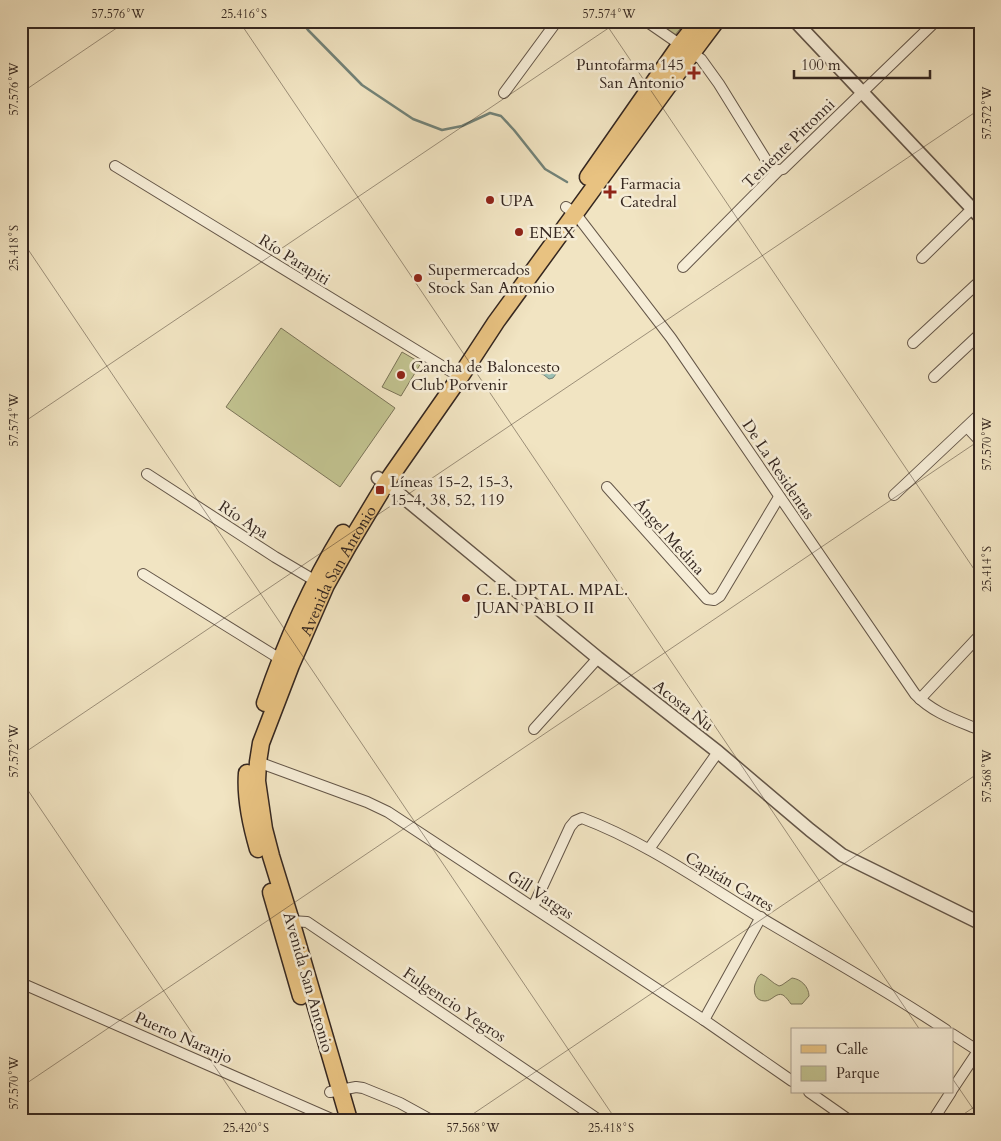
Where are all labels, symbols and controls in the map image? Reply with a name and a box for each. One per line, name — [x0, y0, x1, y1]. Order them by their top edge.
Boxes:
text: 57.576°W — [91, 6, 145, 22]
text: 25.416°S — [221, 6, 267, 22]
text: 57.574°W — [582, 6, 636, 22]
scale bar — [794, 48, 930, 80]
place label: Puntofarma 145 San Antonio — [576, 54, 684, 94]
text: 100 m — [801, 55, 841, 75]
text: 57.576°W — [6, 62, 22, 116]
marker: Puntofarma 145 San Antonio — [688, 67, 700, 79]
text: 57.572°W — [979, 86, 995, 140]
street label: Teniente Pittonni — [738, 93, 840, 194]
place label: Farmacia Catedral — [620, 173, 681, 213]
marker: Farmacia Catedral — [604, 186, 616, 198]
place label: UPA — [500, 190, 535, 212]
marker: UPA — [484, 194, 496, 206]
place label: ENEX — [529, 222, 575, 244]
text: 25.418°S — [6, 225, 22, 271]
marker: ENEX — [513, 226, 525, 238]
street label: Río Parapiti — [255, 229, 335, 291]
place label: Supermercados Stock San Antonio — [428, 259, 555, 299]
marker: Supermercados Stock San Antonio — [412, 272, 424, 284]
place label: Cancha de Baloncesto Club Porvenir — [411, 356, 560, 396]
marker: Cancha de Baloncesto Club Porvenir — [395, 369, 407, 381]
text: 57.574°W — [6, 393, 22, 447]
street label: De La Residentas — [737, 415, 820, 524]
text: 57.570°W — [979, 417, 995, 471]
place label: Líneas 15-2, 15-3, 15-4, 38, 52, 119 — [390, 471, 513, 511]
marker: Líneas 15-2, 15-3, 15-4, 38, 52, 119 — [374, 484, 386, 496]
street label: Ángel Medina — [629, 493, 710, 580]
street label: Río Apa — [214, 496, 273, 544]
street label: Avenida San Antonio — [295, 501, 382, 640]
text: 25.414°S — [979, 546, 995, 592]
place label: C. E. DPTAL. MPAL. JUAN PABLO II — [474, 579, 628, 619]
marker: C. E. DPTAL. MPAL. JUAN PABLO II — [460, 592, 472, 604]
street label: Acosta Ñu — [648, 675, 718, 737]
text: 57.572°W — [6, 724, 22, 778]
text: 57.568°W — [979, 749, 995, 803]
street label: Capitán Cartes — [681, 847, 778, 917]
street label: Gill Vargas — [503, 865, 578, 925]
street label: Avenida San Antonio — [278, 910, 339, 1055]
street label: Fulgencio Yegros — [399, 962, 510, 1048]
street label: Puerto Naranjo — [131, 1007, 236, 1069]
legend — [791, 1028, 954, 1094]
text: Calle — [836, 1039, 869, 1059]
text: 57.570°W — [6, 1056, 22, 1110]
text: Parque — [836, 1063, 880, 1083]
text: 25.420°S — [223, 1120, 269, 1136]
text: 57.568°W — [446, 1120, 500, 1136]
text: 25.418°S — [588, 1120, 634, 1136]

